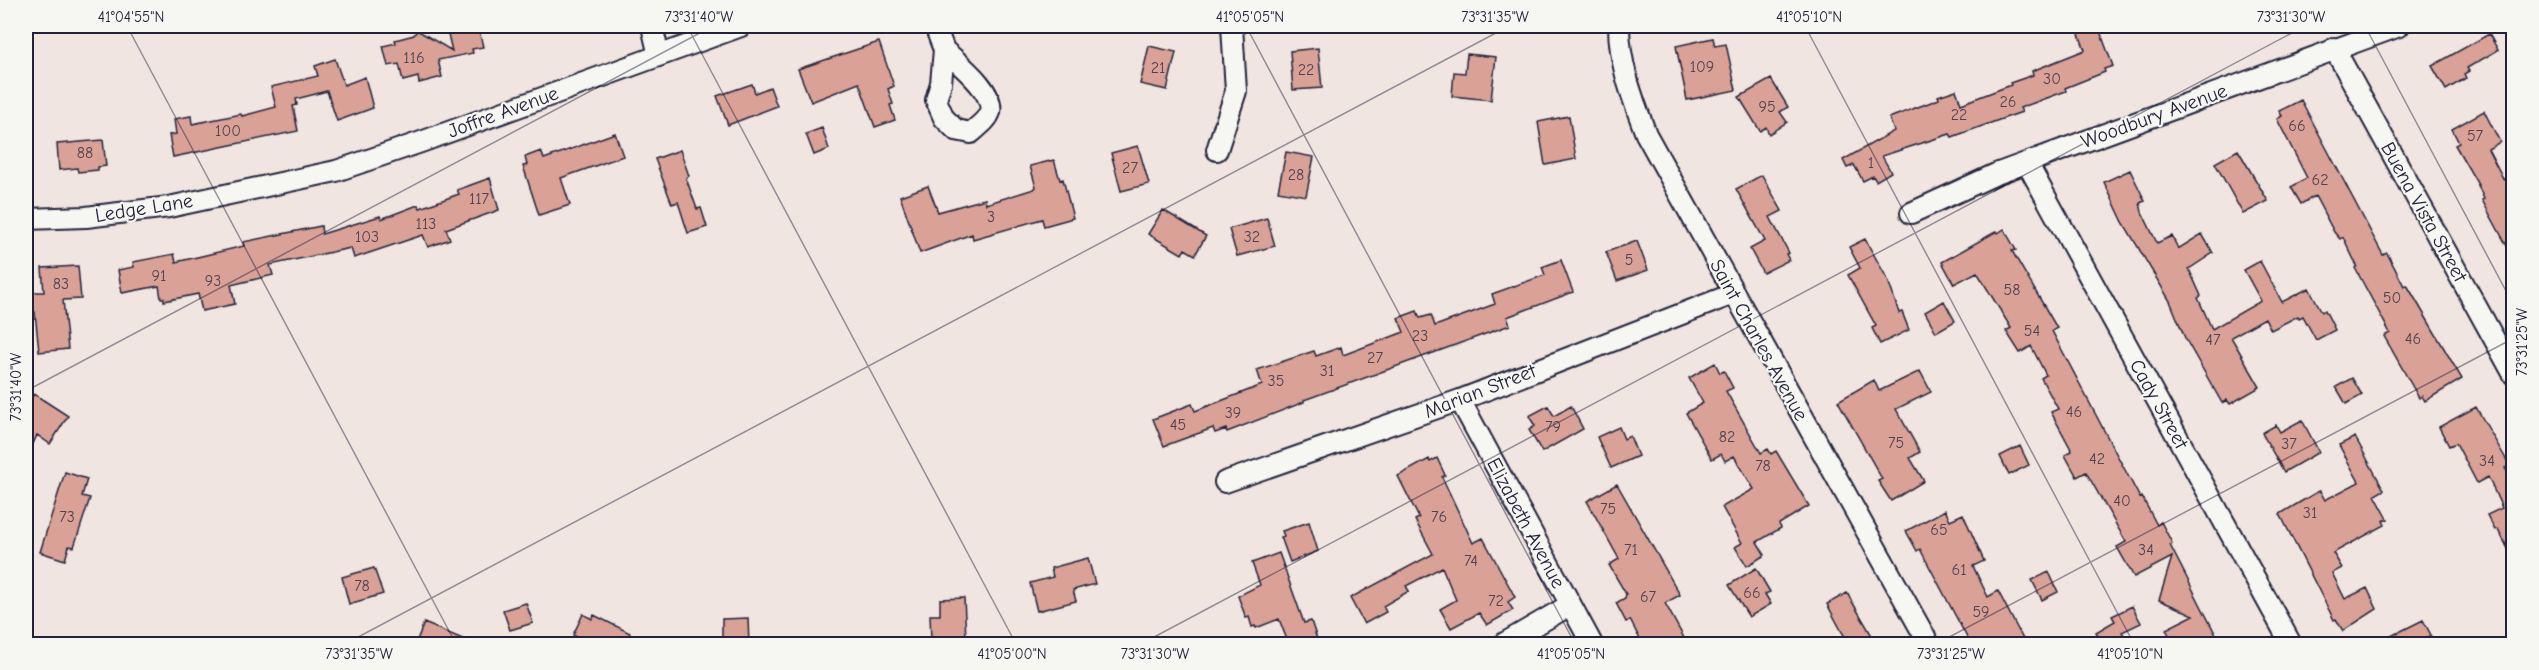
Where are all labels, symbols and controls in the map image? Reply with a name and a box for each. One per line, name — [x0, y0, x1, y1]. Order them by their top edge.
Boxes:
text: 41°04'55"N — [98, 8, 164, 26]
text: 73°31'40"W — [665, 8, 733, 26]
text: 41°05'05"N — [1216, 8, 1284, 26]
text: 73°31'35"W — [1461, 8, 1529, 26]
text: 41°05'10"N — [1776, 8, 1842, 26]
text: 73°31'30"W — [2257, 8, 2325, 26]
house number: 116 — [403, 49, 425, 67]
house number: 109 — [1690, 58, 1714, 76]
house number: 21 — [1151, 59, 1165, 77]
house number: 22 — [1298, 61, 1314, 79]
house number: 30 — [2043, 70, 2061, 88]
street label: Woodbury Avenue — [2078, 79, 2230, 153]
street label: Joffre Avenue — [445, 81, 561, 143]
house number: 26 — [1999, 93, 2017, 111]
house number: 95 — [1758, 98, 1776, 116]
house number: 22 — [1951, 106, 1967, 124]
house number: 66 — [2288, 117, 2306, 135]
house number: 100 — [215, 122, 241, 140]
house number: 57 — [2467, 127, 2484, 145]
street label: Buena Vista Street — [2376, 138, 2473, 287]
house number: 88 — [77, 144, 93, 162]
house number: 1 — [1868, 154, 1874, 172]
house number: 27 — [1122, 159, 1138, 177]
house number: 28 — [1288, 166, 1304, 184]
house number: 62 — [2311, 171, 2329, 189]
street label: Ledge Lane — [93, 189, 195, 227]
house number: 117 — [469, 190, 490, 208]
house number: 3 — [987, 208, 995, 226]
house number: 113 — [416, 215, 436, 233]
house number: 103 — [355, 228, 379, 246]
house number: 32 — [1244, 228, 1260, 246]
house number: 5 — [1625, 251, 1633, 269]
street label: Saint Charles Avenue — [1705, 255, 1813, 425]
house number: 91 — [152, 267, 166, 285]
house number: 93 — [205, 272, 221, 290]
house number: 83 — [53, 275, 69, 293]
house number: 58 — [2004, 281, 2020, 299]
house number: 50 — [2383, 289, 2401, 307]
text: 73°31'25"W — [2513, 308, 2531, 376]
house number: 54 — [2024, 322, 2040, 340]
house number: 23 — [1412, 327, 1428, 345]
house number: 46 — [2405, 330, 2421, 348]
house number: 47 — [2205, 331, 2221, 349]
house number: 27 — [1367, 349, 1383, 367]
text: 73°31'40"W — [7, 353, 25, 421]
street label: Cady Street — [2125, 355, 2194, 454]
street label: Marian Street — [1421, 359, 1540, 423]
house number: 31 — [1320, 362, 1334, 380]
house number: 35 — [1268, 372, 1284, 390]
house number: 46 — [2066, 403, 2082, 421]
house number: 39 — [1225, 404, 1241, 422]
house number: 45 — [1170, 416, 1186, 434]
house number: 79 — [1545, 418, 1561, 436]
house number: 82 — [1719, 428, 1735, 446]
house number: 75 — [1888, 434, 1904, 452]
house number: 37 — [2281, 435, 2297, 453]
house number: 42 — [2089, 450, 2105, 468]
house number: 34 — [2479, 452, 2495, 470]
street label: Elizabeth Avenue — [1482, 454, 1570, 592]
house number: 78 — [1755, 457, 1771, 475]
house number: 40 — [2113, 492, 2131, 510]
house number: 75 — [1600, 500, 1616, 518]
house number: 31 — [2303, 504, 2317, 522]
house number: 73 — [59, 508, 75, 526]
house number: 76 — [1431, 508, 1447, 526]
house number: 65 — [1930, 521, 1948, 539]
house number: 71 — [1624, 541, 1638, 559]
house number: 34 — [2138, 541, 2154, 559]
house number: 74 — [1464, 552, 1478, 570]
house number: 61 — [1951, 561, 1967, 579]
house number: 78 — [354, 577, 370, 595]
house number: 66 — [1743, 584, 1761, 602]
house number: 67 — [1640, 588, 1657, 606]
house number: 72 — [1488, 592, 1504, 610]
house number: 59 — [1972, 603, 1990, 621]
text: 73°31'35"W — [325, 645, 393, 663]
text: 41°05'00"N — [977, 645, 1047, 663]
text: 73°31'30"W — [1121, 645, 1189, 663]
text: 41°05'05"N — [1537, 645, 1605, 663]
text: 73°31'25"W — [1917, 645, 1985, 663]
text: 41°05'10"N — [2097, 645, 2163, 663]

